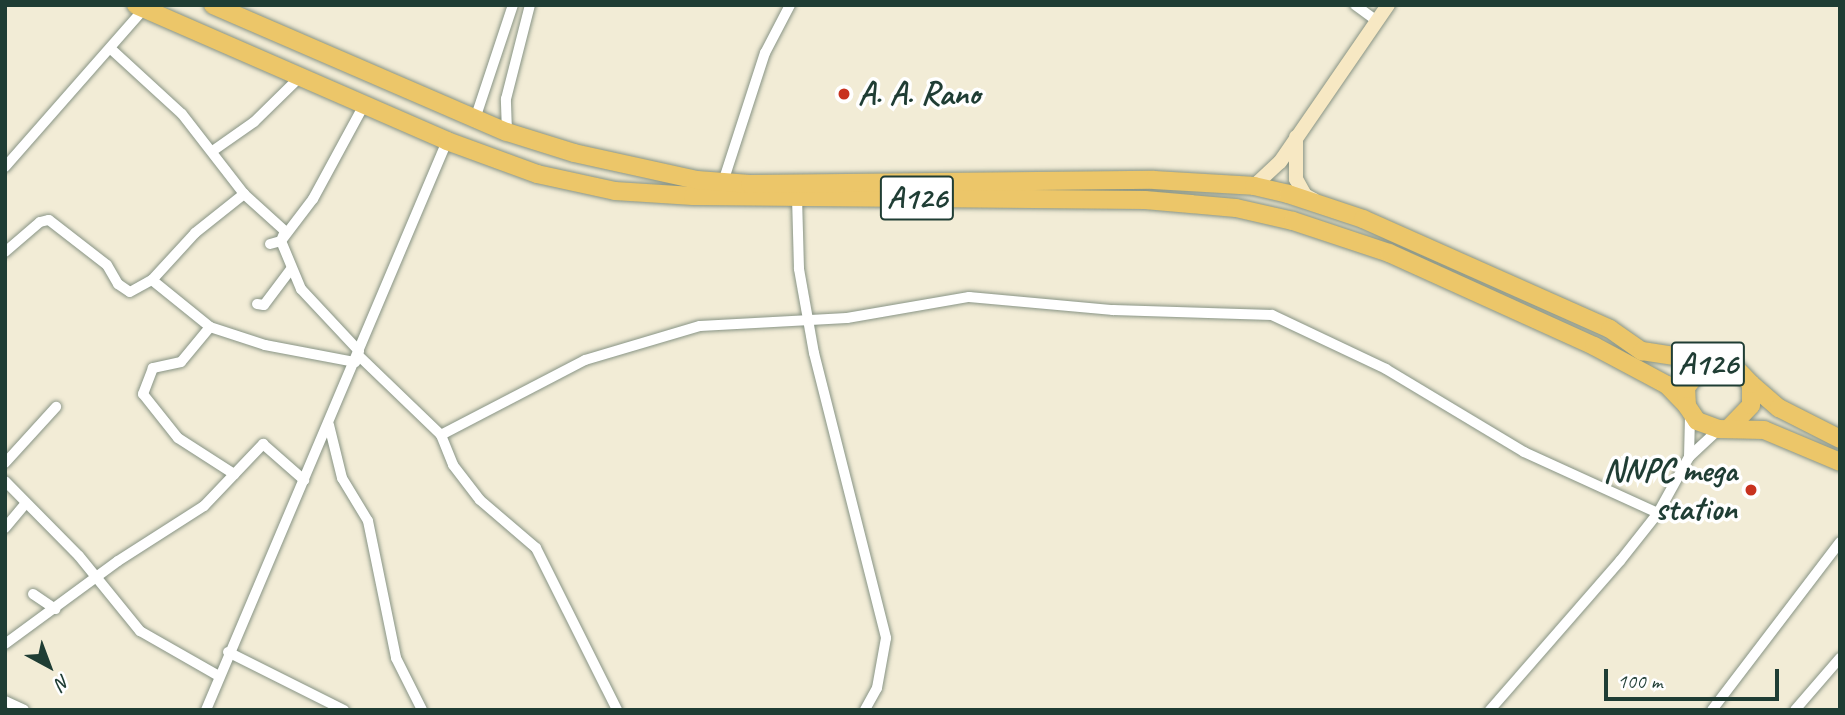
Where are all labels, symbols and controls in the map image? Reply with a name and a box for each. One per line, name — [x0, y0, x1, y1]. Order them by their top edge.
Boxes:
place label: A. A. Rano — [858, 74, 980, 114]
marker: A. A. Rano — [836, 86, 852, 102]
road number: A126 — [878, 170, 956, 226]
road number: A126 — [1670, 336, 1746, 392]
place label: NNPC mega station — [1603, 451, 1737, 529]
marker: NNPC mega station — [1743, 482, 1759, 498]
north arrow — [14, 631, 84, 701]
scale bar — [1607, 656, 1782, 700]
text: 100 m — [1617, 668, 1662, 694]
text: N — [50, 669, 75, 695]

